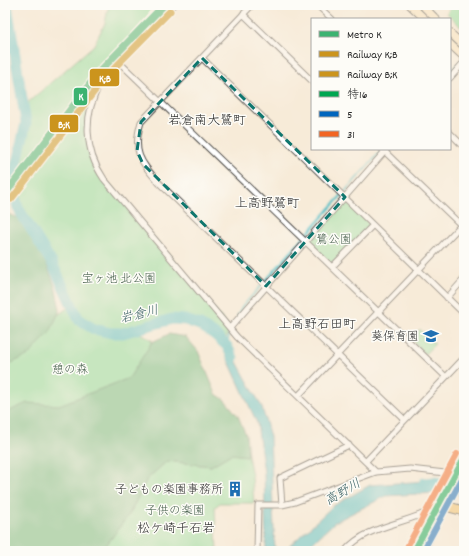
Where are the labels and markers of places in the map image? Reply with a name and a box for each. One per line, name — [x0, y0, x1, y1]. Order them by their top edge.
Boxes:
school or university icon: 葵保育園 — [422, 327, 440, 345]
place label: 葵保育園 — [371, 329, 419, 346]
building icon: 子どもの楽園事務所 — [226, 480, 244, 498]
place label: 子どもの楽園事務所 — [115, 482, 223, 499]

